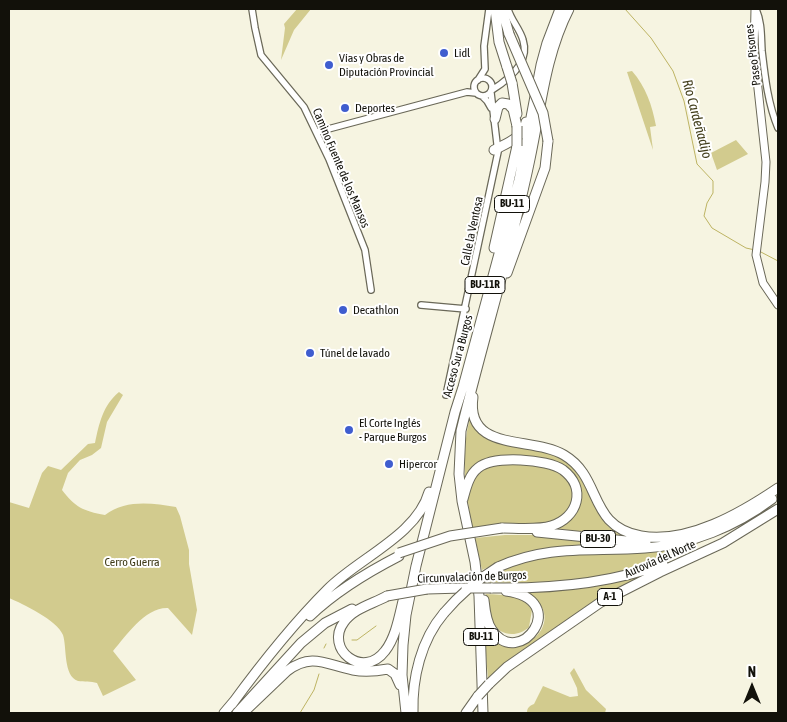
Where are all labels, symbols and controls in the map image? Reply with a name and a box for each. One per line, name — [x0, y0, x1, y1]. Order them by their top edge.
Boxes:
street label: Paseo Pisones — [742, 23, 764, 87]
place label: Lidl — [454, 46, 470, 60]
marker: Lidl — [438, 47, 450, 59]
place label: Vías y Obras de Diputación Provincial — [339, 51, 434, 79]
marker: Vías y Obras de Diputación Provincial — [323, 59, 335, 71]
water label: Río Cardeñadijo — [678, 78, 716, 160]
place label: Deportes — [355, 101, 395, 115]
marker: Deportes — [339, 102, 351, 114]
street label: Camino Fuente de los Mansos — [309, 106, 373, 230]
street label: Calle la Ventosa — [458, 195, 486, 267]
road number: BU-11 — [494, 195, 530, 212]
road number: BU-11R — [465, 276, 505, 294]
place label: Decathlon — [353, 303, 399, 317]
marker: Decathlon — [337, 304, 349, 316]
street label: Acceso Sur a Burgos — [440, 313, 476, 399]
place label: Túnel de lavado — [320, 346, 390, 360]
marker: Túnel de lavado — [304, 347, 316, 359]
place label: El Corte Inglés - Parque Burgos — [359, 416, 426, 444]
marker: El Corte Inglés - Parque Burgos — [343, 424, 355, 436]
place label: Hipercor — [399, 457, 437, 471]
marker: Hipercor — [383, 458, 395, 470]
road number: BU-30 — [580, 530, 616, 548]
street label: Autovía del Norte — [622, 537, 698, 581]
park label: Cerro Guerra — [104, 555, 160, 569]
street label: Circunvalación de Burgos — [417, 568, 527, 586]
road number: A-1 — [598, 588, 622, 606]
road number: BU-11 — [464, 628, 498, 646]
north arrow — [727, 662, 777, 712]
text: N — [748, 664, 756, 680]

